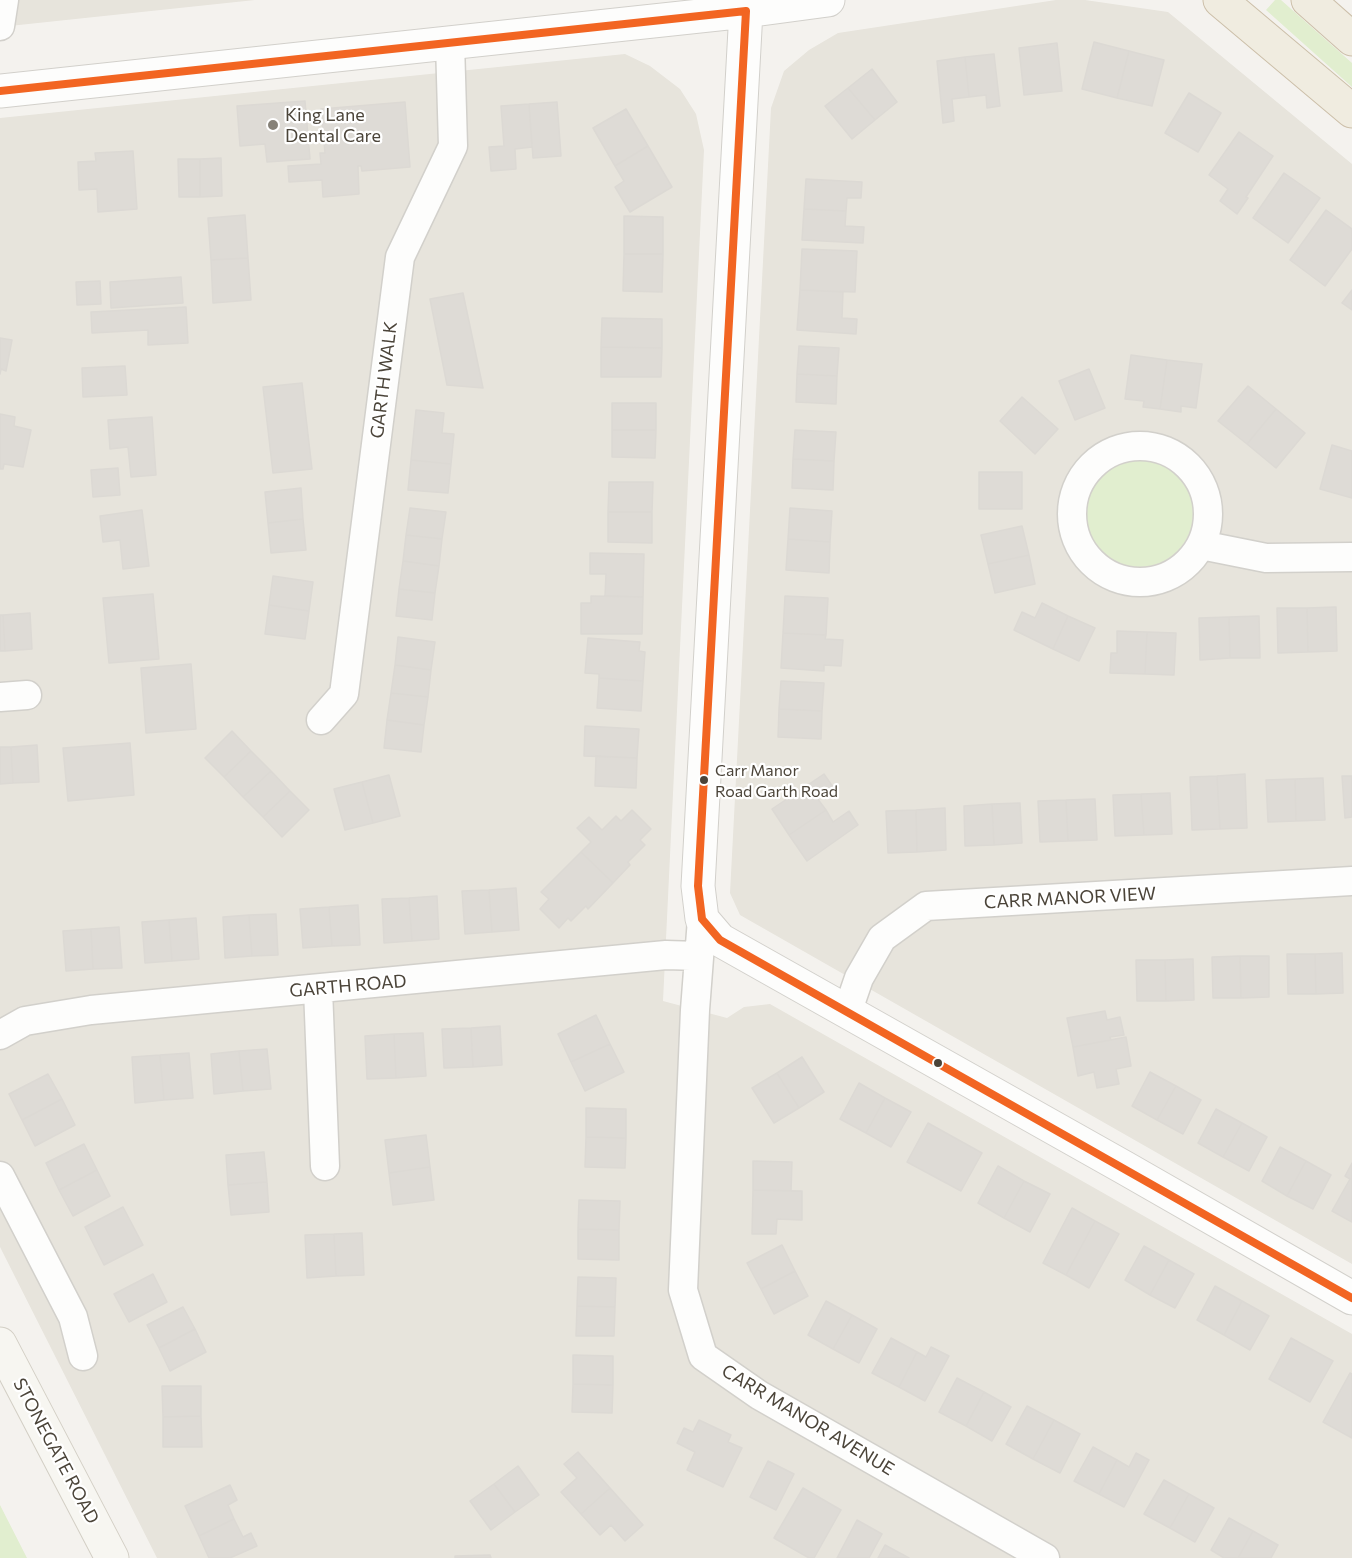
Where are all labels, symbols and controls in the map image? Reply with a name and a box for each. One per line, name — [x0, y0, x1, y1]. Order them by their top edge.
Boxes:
place label: King Lane Dental Care — [285, 104, 381, 146]
marker: King Lane Dental Care — [266, 118, 280, 132]
street label: GARTH WALK — [366, 320, 402, 440]
place label: Carr Manor Road Garth Road — [715, 761, 838, 799]
marker: Carr Manor Road Garth Road — [698, 774, 710, 786]
street label: CARR MANOR VIEW — [983, 883, 1157, 913]
street label: GARTH ROAD — [289, 970, 407, 1002]
unlabelled marker — [932, 1057, 944, 1069]
street label: CARR MANOR AVENUE — [718, 1360, 898, 1480]
street label: STONEGATE ROAD — [9, 1375, 103, 1527]

